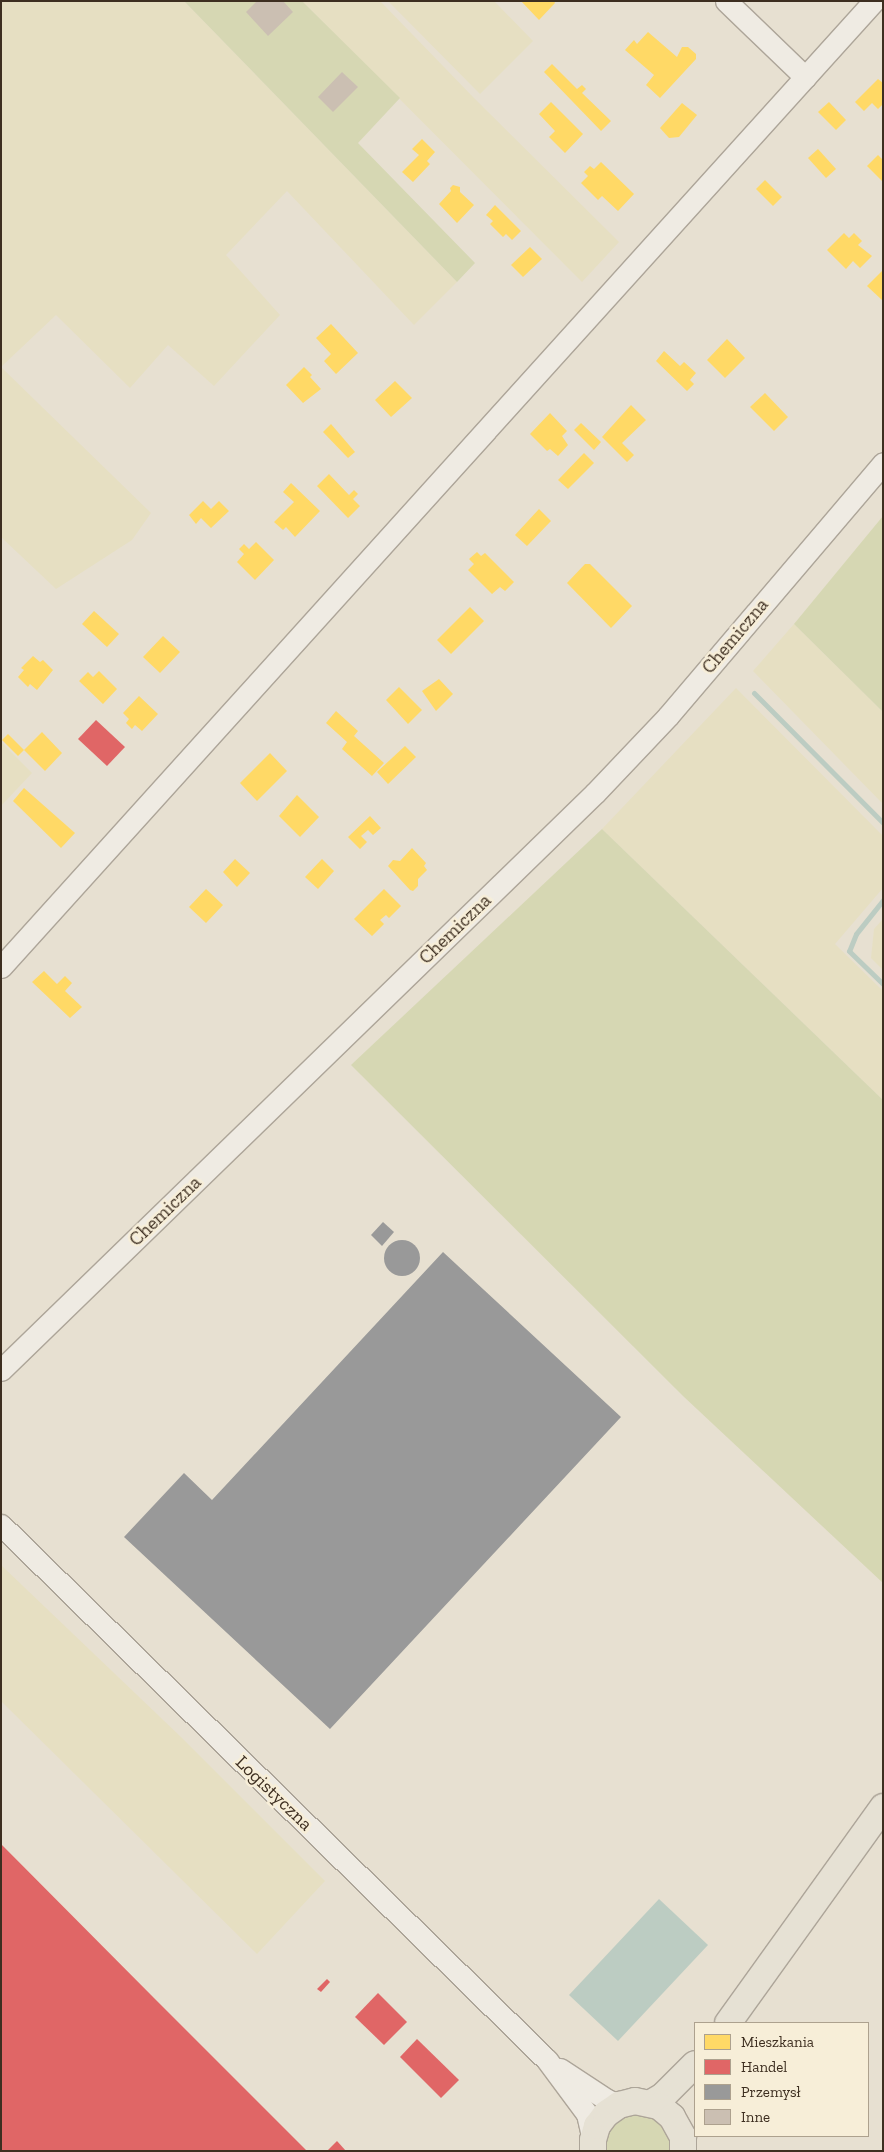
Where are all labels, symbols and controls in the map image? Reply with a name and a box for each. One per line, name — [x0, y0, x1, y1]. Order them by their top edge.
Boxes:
street label: Chemiczna — [697, 594, 773, 678]
street label: Chemiczna — [414, 889, 496, 969]
street label: Chemiczna — [124, 1171, 206, 1251]
street label: Logistyczna — [231, 1751, 317, 1835]
legend — [694, 2022, 869, 2137]
text: Mieszkania — [741, 2033, 814, 2051]
text: Handel — [741, 2058, 787, 2076]
text: Przemysł — [741, 2083, 801, 2101]
text: Inne — [741, 2108, 770, 2126]

